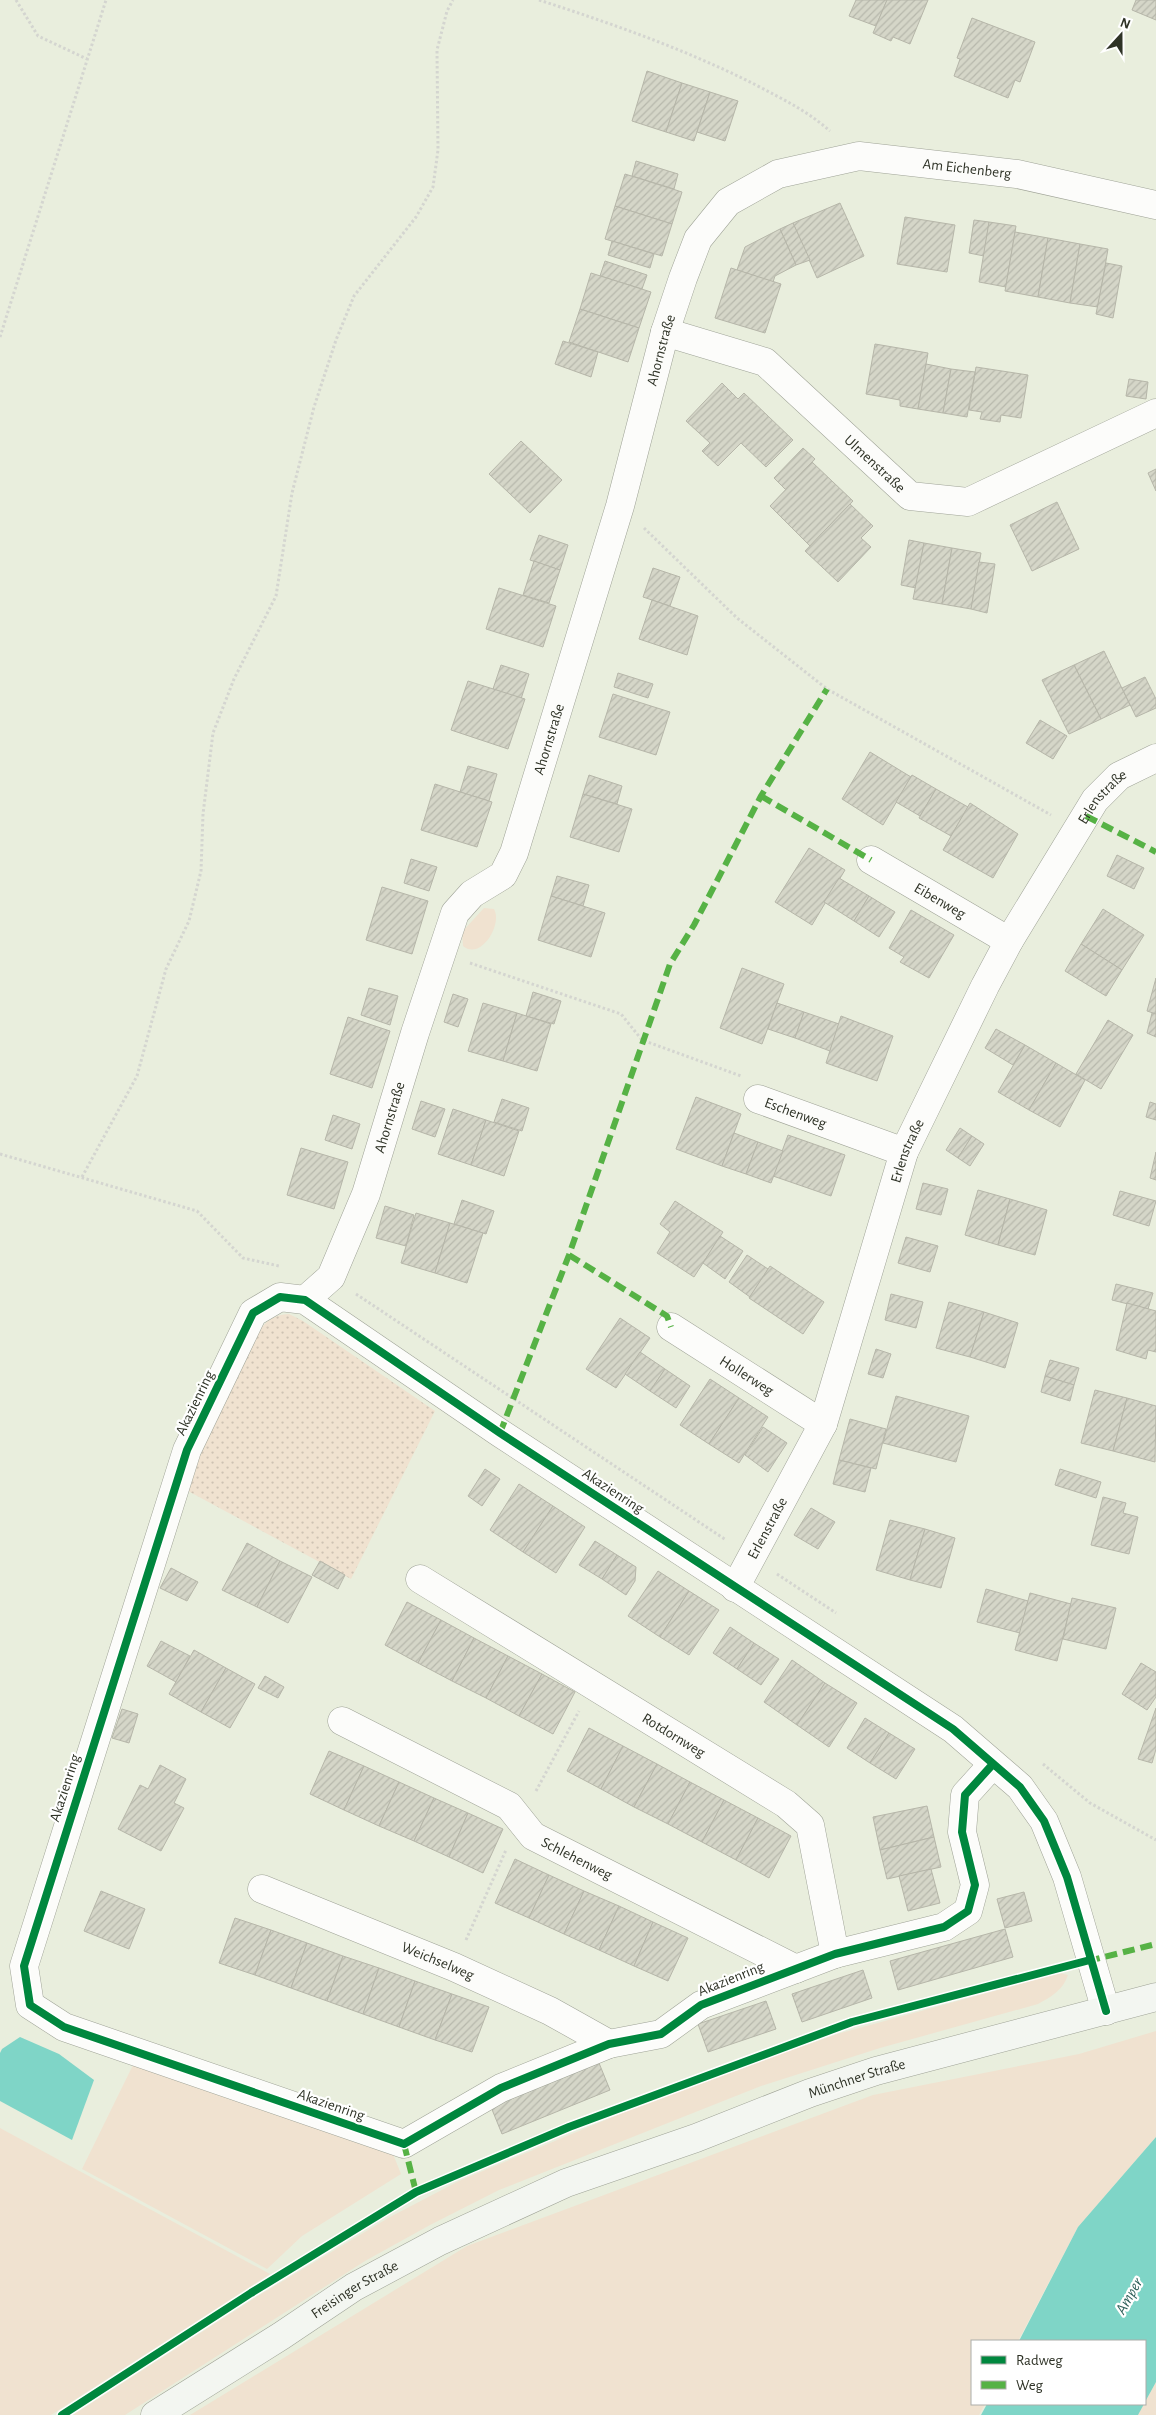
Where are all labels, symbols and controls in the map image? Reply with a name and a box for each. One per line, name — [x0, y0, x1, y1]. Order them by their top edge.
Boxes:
north arrow — [1096, 10, 1146, 60]
text: N — [1118, 16, 1132, 32]
street label: Am Eichenberg — [922, 156, 1013, 181]
street label: Ahornstraße — [644, 312, 678, 387]
street label: Ulmenstraße — [841, 432, 908, 495]
street label: Ahornstraße — [531, 702, 567, 777]
street label: Erlenstraße — [1075, 766, 1129, 827]
street label: Eibenweg — [912, 880, 969, 922]
street label: Ahornstraße — [371, 1080, 407, 1155]
street label: Eschenweg — [763, 1095, 829, 1131]
street label: Erlenstraße — [888, 1116, 927, 1185]
street label: Hollerweg — [717, 1353, 777, 1398]
street label: Akazienring — [173, 1368, 217, 1438]
street label: Akazienring — [580, 1466, 647, 1517]
street label: Erlenstraße — [745, 1495, 790, 1561]
street label: Rotdornweg — [640, 1710, 709, 1760]
street label: Akazienring — [47, 1752, 83, 1824]
street label: Schlehenweg — [539, 1834, 615, 1883]
street label: Weichselweg — [400, 1939, 477, 1983]
street label: Akazienring — [696, 1959, 767, 1999]
street label: Münchner Straße — [806, 2056, 907, 2101]
street label: Akazienring — [295, 2087, 367, 2124]
street label: Freisinger Straße — [308, 2257, 401, 2321]
water label: Amper — [1112, 2275, 1147, 2318]
legend — [971, 2340, 1146, 2405]
text: Radweg — [1016, 2353, 1063, 2368]
text: Weg — [1016, 2378, 1044, 2393]

